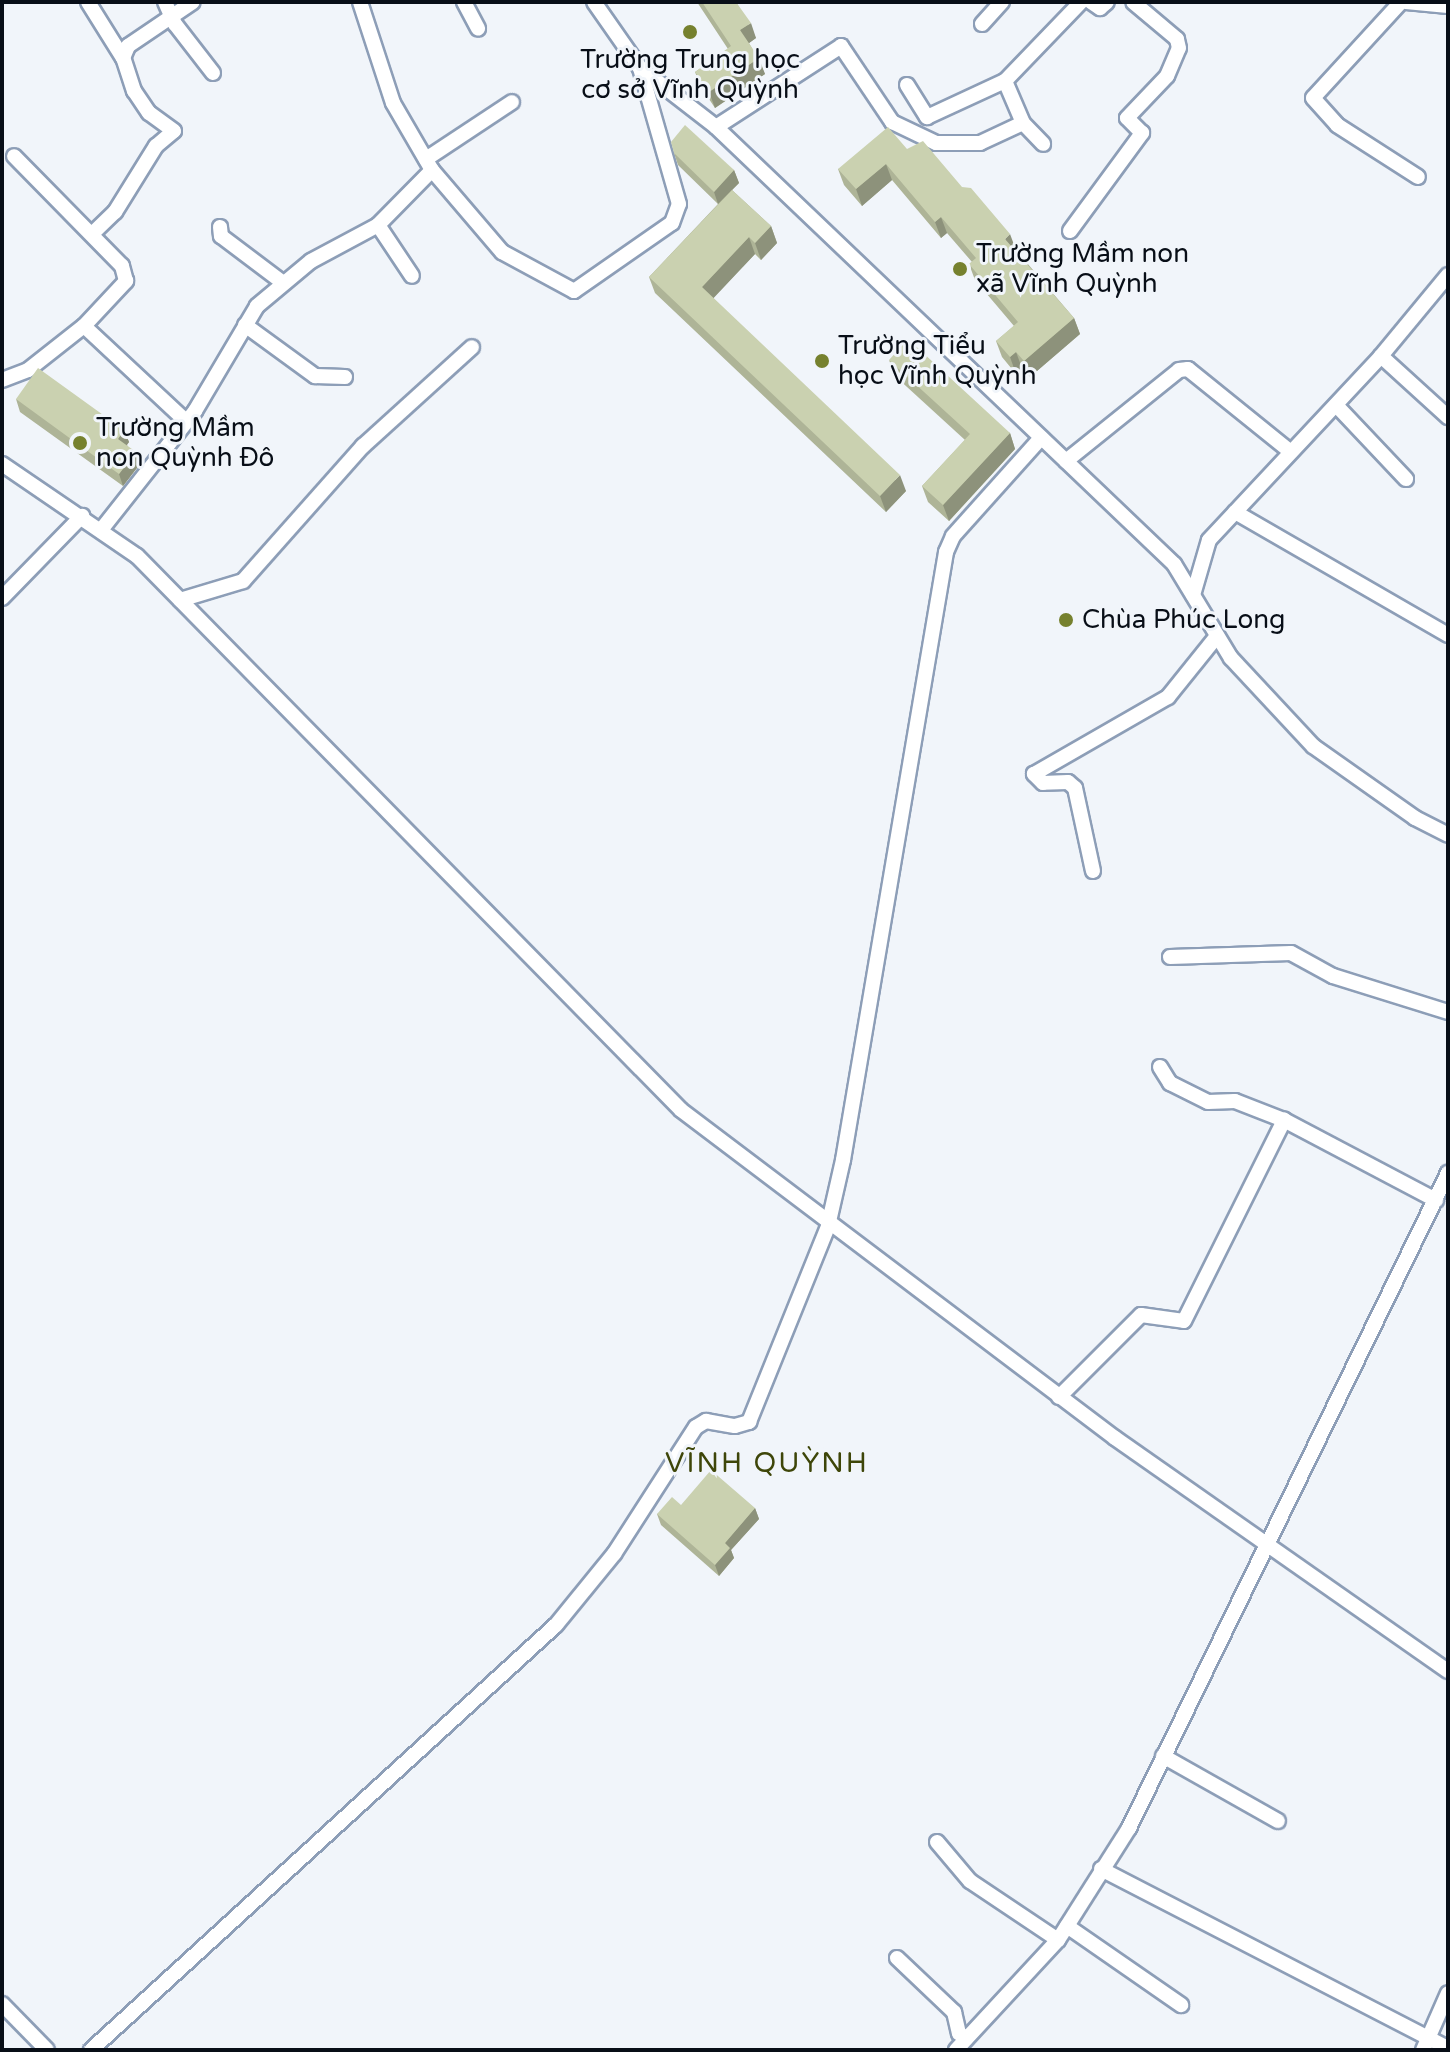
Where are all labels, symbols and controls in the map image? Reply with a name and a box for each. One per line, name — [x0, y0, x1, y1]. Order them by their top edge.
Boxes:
marker: Trường Trung học cơ sở Vĩnh Quỳnh — [681, 23, 699, 41]
place label: Trường Trung học cơ sở Vĩnh Quỳnh — [580, 44, 800, 106]
place label: Trường Mầm non xã Vĩnh Quỳnh — [976, 238, 1189, 300]
marker: Trường Mầm non xã Vĩnh Quỳnh — [951, 260, 969, 278]
place label: Trường Tiểu học Vĩnh Quỳnh — [838, 330, 1037, 392]
marker: Trường Tiểu học Vĩnh Quỳnh — [813, 352, 831, 370]
place label: Trường Mầm non Quỳnh Đô — [96, 412, 274, 474]
marker: Trường Mầm non Quỳnh Đô — [71, 434, 89, 452]
place label: Chùa Phúc Long — [1082, 604, 1286, 636]
marker: Chùa Phúc Long — [1057, 611, 1075, 629]
district label: VĨNH QUỲNH — [665, 1446, 869, 1480]

